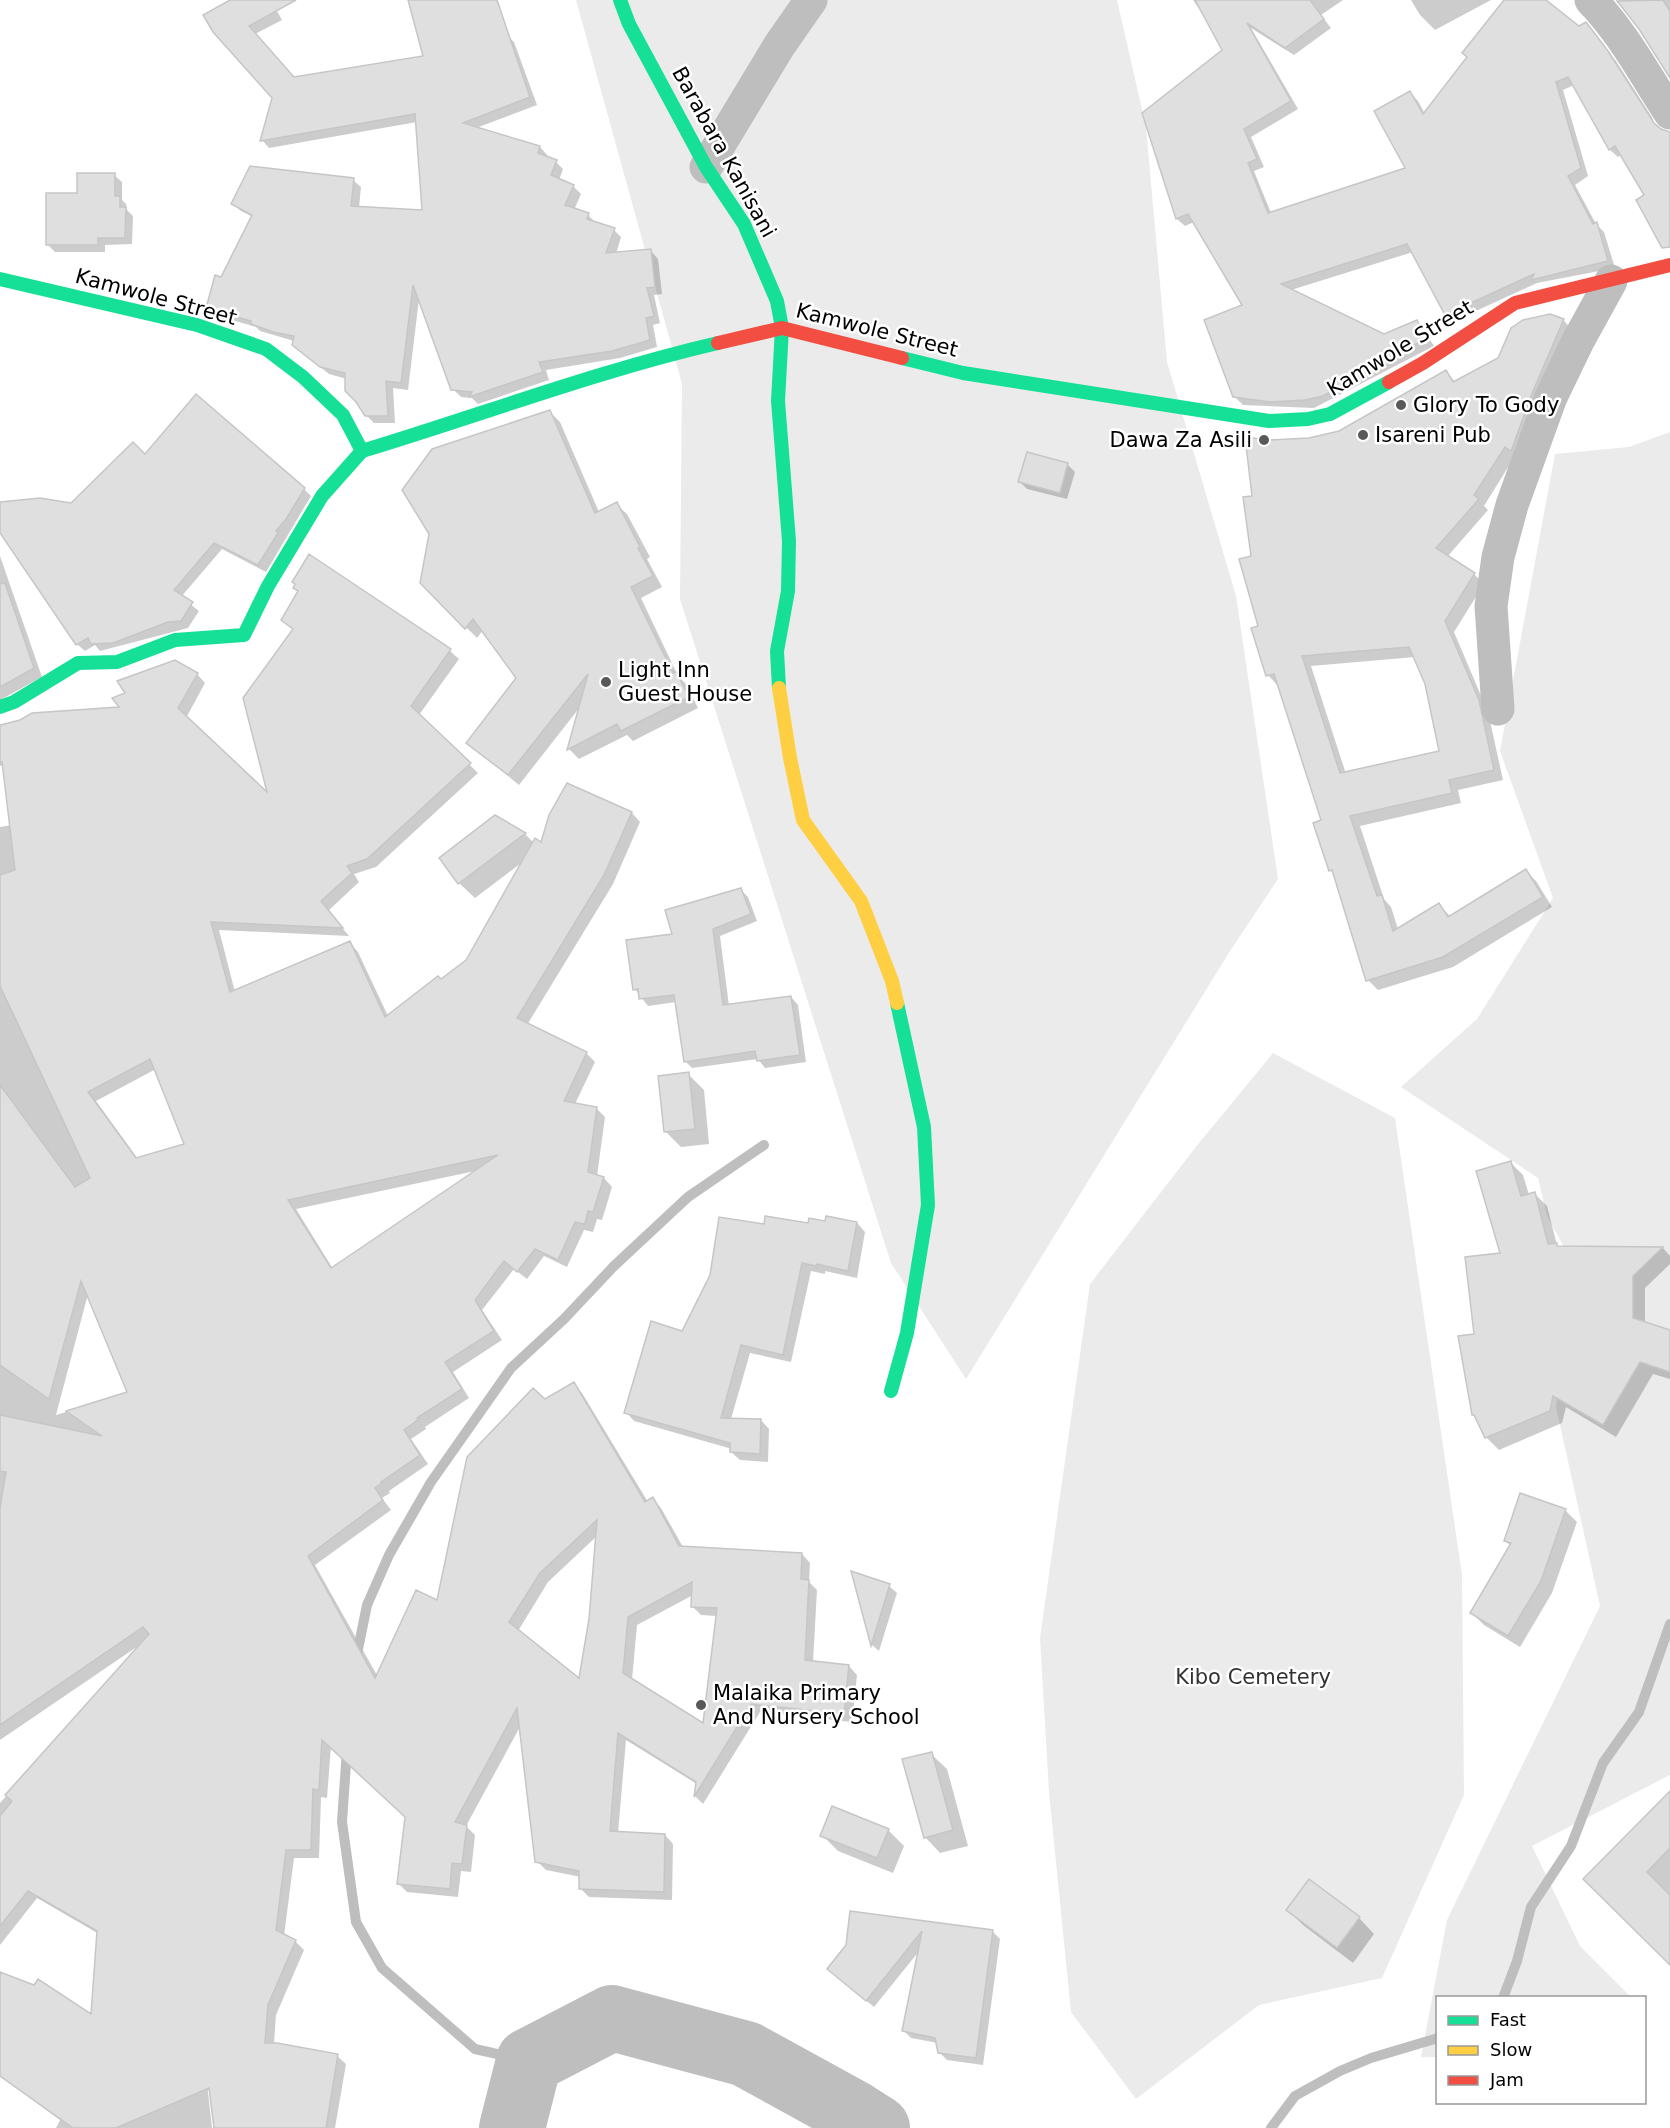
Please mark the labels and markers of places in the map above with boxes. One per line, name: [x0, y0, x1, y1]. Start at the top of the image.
place label: Glory To Gody: [1413, 393, 1559, 417]
marker: Glory To Gody: [1394, 398, 1408, 412]
place label: Isareni Pub: [1375, 423, 1491, 447]
place label: Dawa Za Asili: [1110, 428, 1252, 452]
marker: Isareni Pub: [1356, 428, 1370, 442]
marker: Dawa Za Asili: [1257, 433, 1271, 447]
place label: Light Inn Guest House: [618, 658, 752, 706]
marker: Light Inn Guest House: [599, 675, 613, 689]
place label: Malaika Primary And Nursery School: [713, 1681, 920, 1729]
marker: Malaika Primary And Nursery School: [694, 1698, 708, 1712]

